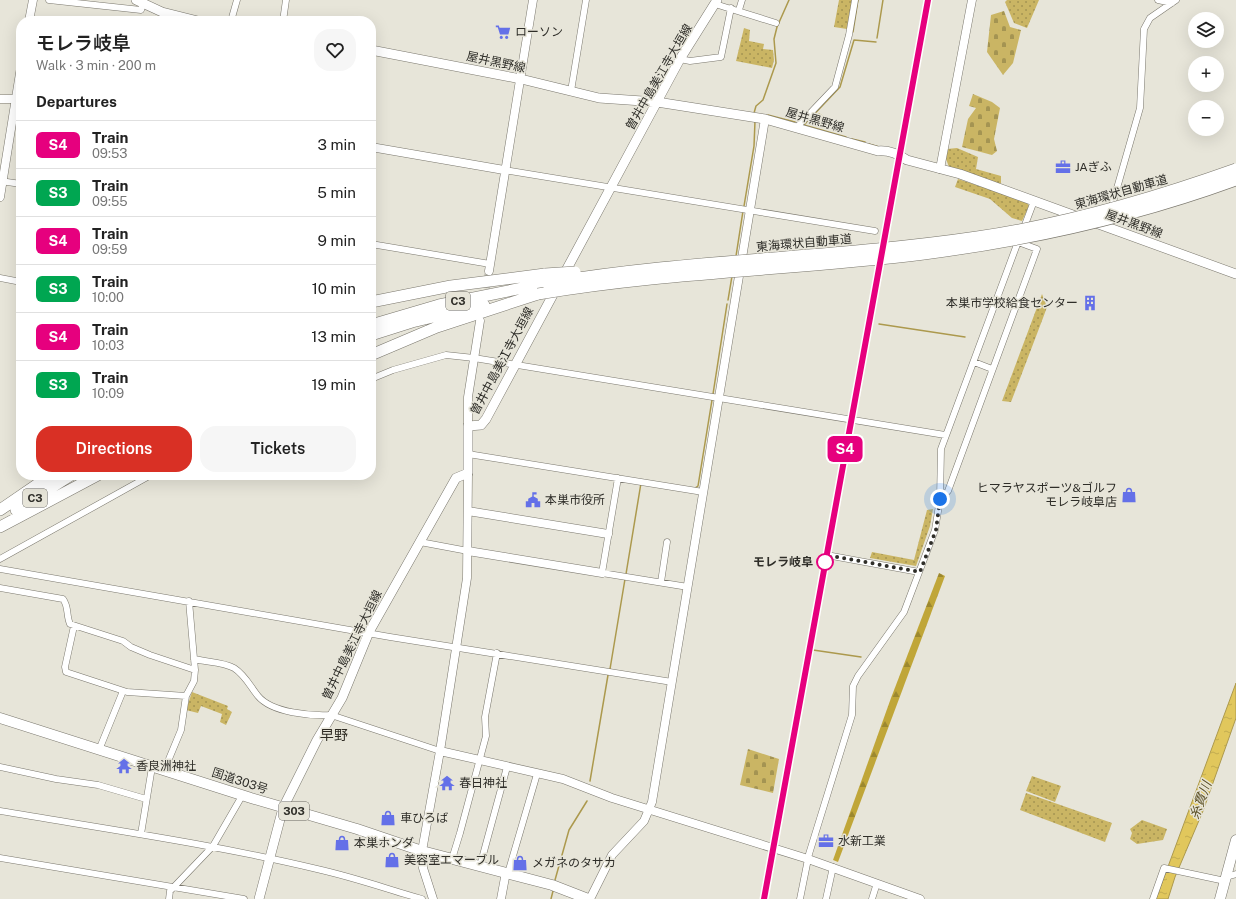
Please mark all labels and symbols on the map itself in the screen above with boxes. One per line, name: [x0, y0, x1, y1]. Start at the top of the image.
street label: 曽井中島美江寺大垣線: [623, 22, 695, 132]
supermarket icon: ローソン: [494, 23, 512, 41]
place label: ローソン: [515, 25, 563, 39]
street label: 屋井黒野線: [465, 49, 527, 75]
street label: 屋井黒野線: [784, 105, 846, 135]
office icon: JAぎふ: [1054, 158, 1072, 176]
place label: JAぎふ: [1075, 160, 1112, 174]
street label: 東海環状自動車道: [1073, 172, 1169, 212]
street label: 屋井黒野線: [1103, 207, 1165, 241]
street label: 東海環状自動車道: [756, 232, 852, 254]
road number: C3: [446, 292, 470, 310]
building icon: 本巣市学校給食センター: [1081, 294, 1099, 312]
place label: 本巣市学校給食センター: [946, 296, 1078, 310]
street label: 曽井中島美江寺大垣線: [468, 305, 536, 417]
line badge: S4: [827, 436, 863, 462]
place label: ヒマラヤスポーツ&ゴルフ モレラ岐阜店: [977, 481, 1117, 509]
shop icon: ヒマラヤスポーツ&ゴルフ モレラ岐阜店: [1120, 486, 1138, 504]
road number: C3: [23, 489, 47, 507]
your location: [930, 489, 950, 509]
public building icon: 本巣市役所: [524, 491, 542, 509]
place label: 本巣市役所: [545, 493, 605, 507]
marker: モレラ岐阜: [816, 553, 834, 571]
place label: モレラ岐阜: [753, 555, 813, 569]
street label: 曽井中島美江寺大垣線: [319, 588, 385, 702]
district label: 早野: [320, 727, 348, 743]
temple icon: 香良洲神社: [115, 757, 133, 775]
place label: 香良洲神社: [136, 759, 196, 773]
street label: 国道303号: [210, 765, 270, 797]
temple icon: 春日神社: [438, 774, 456, 792]
place label: 春日神社: [459, 776, 507, 790]
water label: 糸貫川: [1187, 777, 1215, 821]
road number: 303: [279, 802, 309, 820]
shop icon: 車ひろば: [379, 809, 397, 827]
place label: 車ひろば: [400, 811, 448, 825]
office icon: 水新工業: [817, 832, 835, 850]
shop icon: 本巣ホンダ: [333, 834, 351, 852]
place label: 水新工業: [838, 834, 886, 848]
place label: 本巣ホンダ: [354, 836, 414, 850]
shop icon: 美容室エマーブル: [383, 851, 401, 869]
place label: 美容室エマーブル: [404, 853, 499, 867]
shop icon: メガネのタサカ: [511, 854, 529, 872]
place label: メガネのタサカ: [532, 856, 616, 870]

